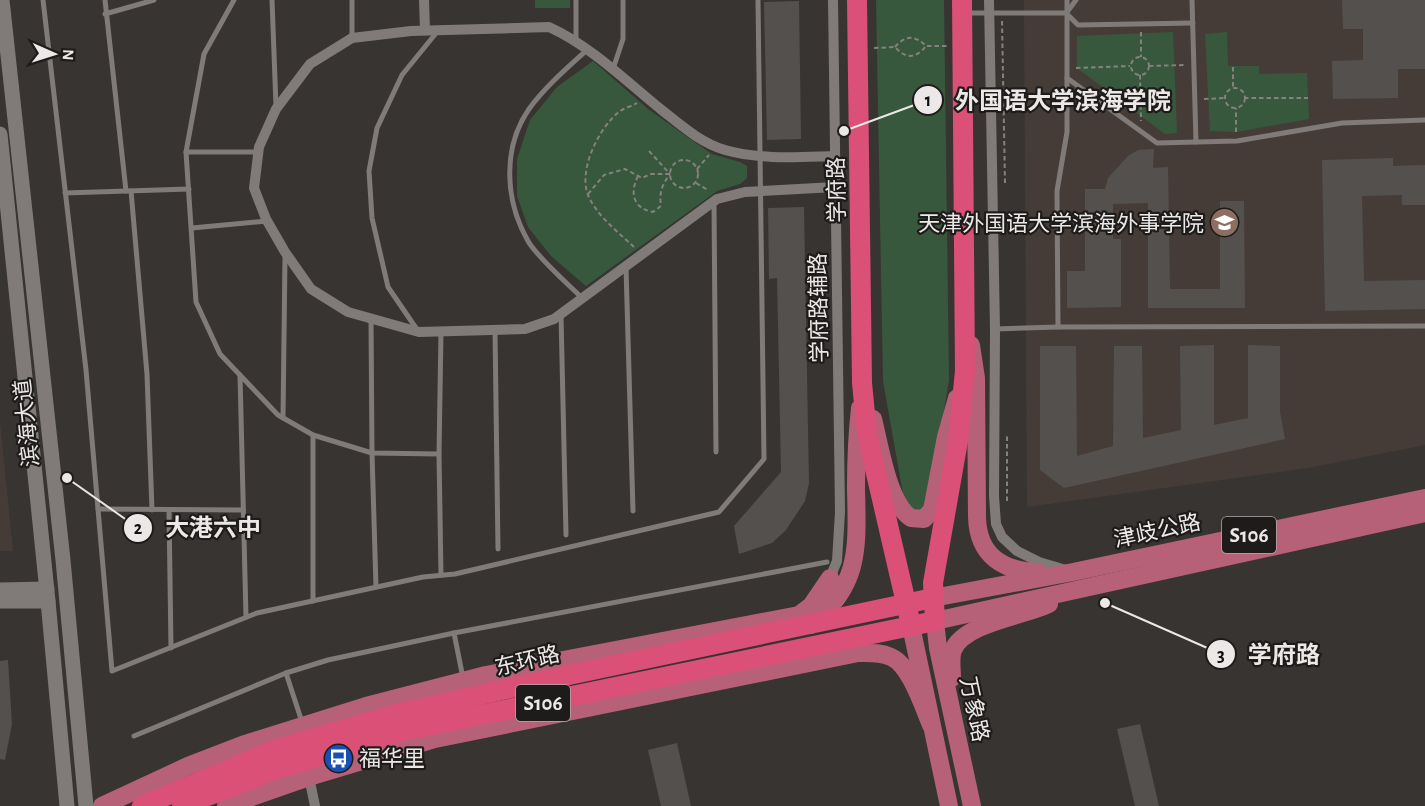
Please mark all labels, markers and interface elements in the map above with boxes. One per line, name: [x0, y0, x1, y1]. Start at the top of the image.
north arrow: [24, 24, 84, 84]
text: N: [60, 49, 76, 61]
callout: 外国语大学滨海学院: [913, 79, 1183, 121]
text: 外国语大学滨海学院: [955, 88, 1171, 114]
text: 1: [925, 92, 931, 110]
street label: 学府路: [824, 157, 849, 223]
school or university icon: 天津外国语大学滨海外事学院: [1209, 207, 1241, 239]
place label: 天津外国语大学滨海外事学院: [918, 212, 1204, 235]
street label: 学府路辅路: [806, 253, 831, 363]
street label: 滨海大道: [10, 378, 43, 468]
callout: 大港六中: [123, 507, 273, 549]
street label: 津歧公路: [1112, 510, 1203, 551]
text: 大港六中: [165, 515, 261, 541]
road number: S106: [1222, 517, 1276, 553]
text: 2: [134, 520, 143, 538]
callout: 学府路: [1206, 633, 1332, 675]
street label: 东环路: [492, 642, 562, 679]
text: 学府路: [1248, 642, 1320, 668]
text: 3: [1217, 647, 1225, 665]
street label: 万象路: [956, 674, 993, 744]
road number: S106: [516, 685, 570, 721]
bus stop icon: 福华里: [322, 742, 354, 774]
place label: 福华里: [359, 747, 425, 770]

